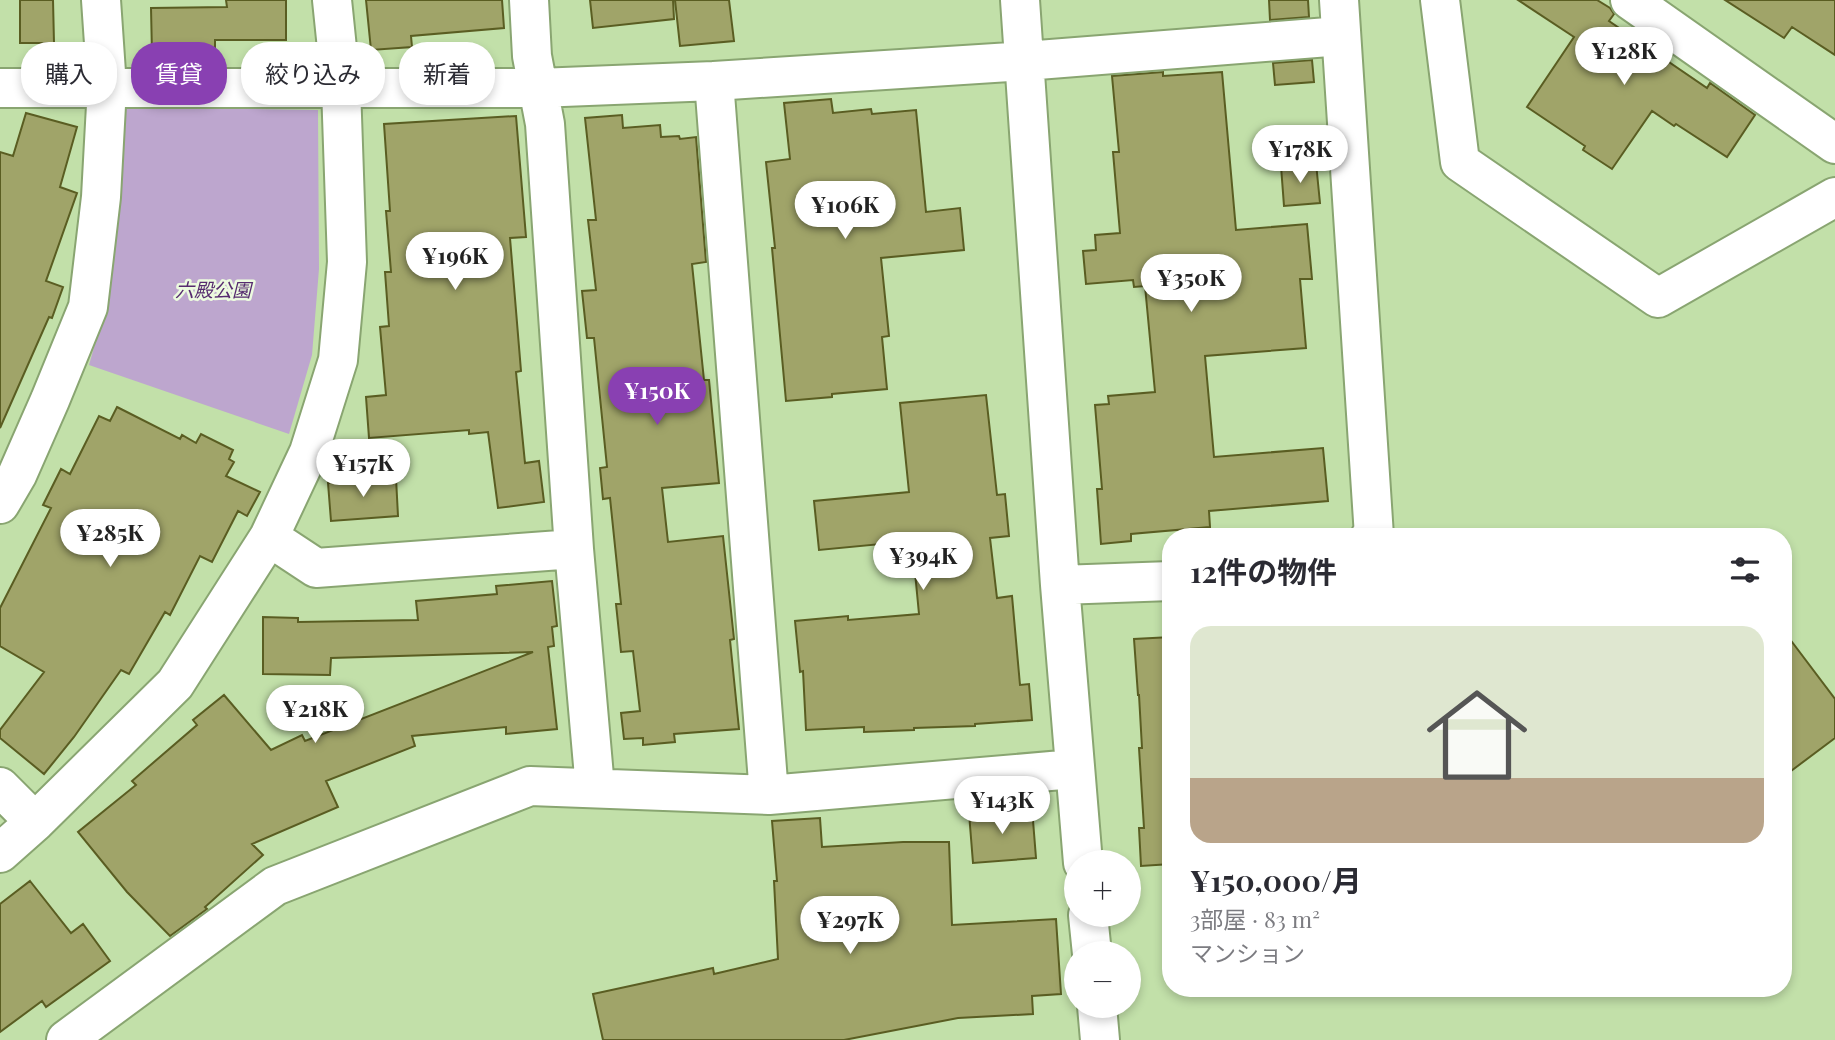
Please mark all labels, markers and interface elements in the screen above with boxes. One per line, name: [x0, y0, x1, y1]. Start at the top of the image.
pin: ¥128K: [1575, 28, 1673, 87]
text: ¥128K: [1591, 34, 1657, 65]
chip: 購入: [21, 42, 117, 105]
chip: 賃貸: [131, 42, 227, 105]
chip: 絞り込み: [241, 42, 385, 105]
chip: 新着: [399, 42, 495, 105]
pin: ¥178K: [1251, 125, 1349, 185]
text: ¥178K: [1268, 132, 1332, 163]
pin: ¥106K: [796, 182, 894, 241]
text: ¥106K: [811, 188, 879, 219]
pin: ¥196K: [406, 232, 504, 292]
text: ¥196K: [422, 239, 488, 270]
pin: ¥350K: [1142, 254, 1240, 314]
text: ¥350K: [1157, 261, 1225, 292]
park label: 六殿公園: [175, 276, 254, 302]
pin: ¥150K: [608, 368, 706, 427]
text: ¥150K: [624, 374, 690, 405]
pin: ¥157K: [314, 440, 412, 499]
text: ¥157K: [332, 446, 394, 477]
pin: ¥285K: [61, 510, 159, 569]
text: ¥285K: [76, 516, 144, 547]
pin: ¥394K: [874, 532, 972, 592]
text: ¥394K: [889, 539, 957, 570]
text: 12件の物件: [1190, 551, 1337, 591]
icon: filters: [1726, 551, 1764, 589]
icon: home: [1414, 672, 1540, 798]
pin: ¥218K: [266, 686, 364, 745]
text: ¥218K: [282, 692, 348, 723]
pin: ¥143K: [953, 776, 1051, 836]
text: ¥143K: [970, 783, 1034, 814]
map controls: [1064, 850, 1141, 1018]
button: +: [1064, 850, 1141, 927]
text: ¥150,000/月: [1190, 860, 1362, 900]
pin: ¥297K: [801, 897, 899, 956]
text: ¥297K: [816, 903, 884, 934]
text: 3部屋 · 83 m²: [1190, 903, 1320, 934]
text: マンション: [1190, 937, 1305, 968]
button: −: [1064, 941, 1141, 1018]

